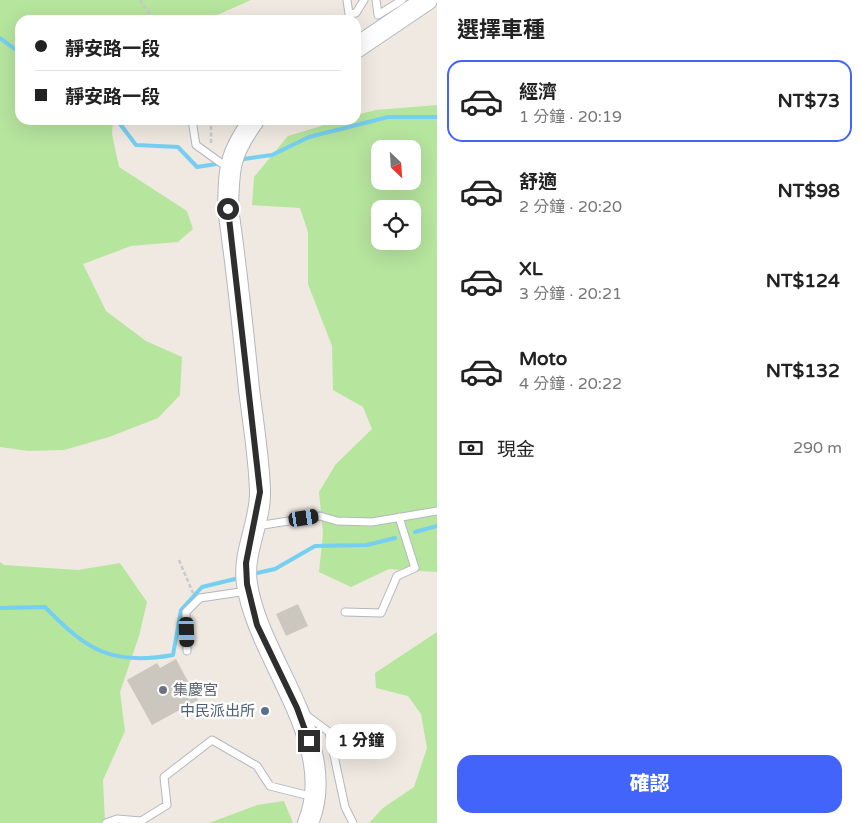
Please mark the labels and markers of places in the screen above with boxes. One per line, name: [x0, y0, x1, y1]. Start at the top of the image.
place label: 集慶宮: [173, 681, 218, 699]
marker: 集慶宮: [157, 684, 169, 696]
place label: 中民派出所: [180, 702, 255, 720]
marker: 中民派出所: [259, 705, 271, 717]

